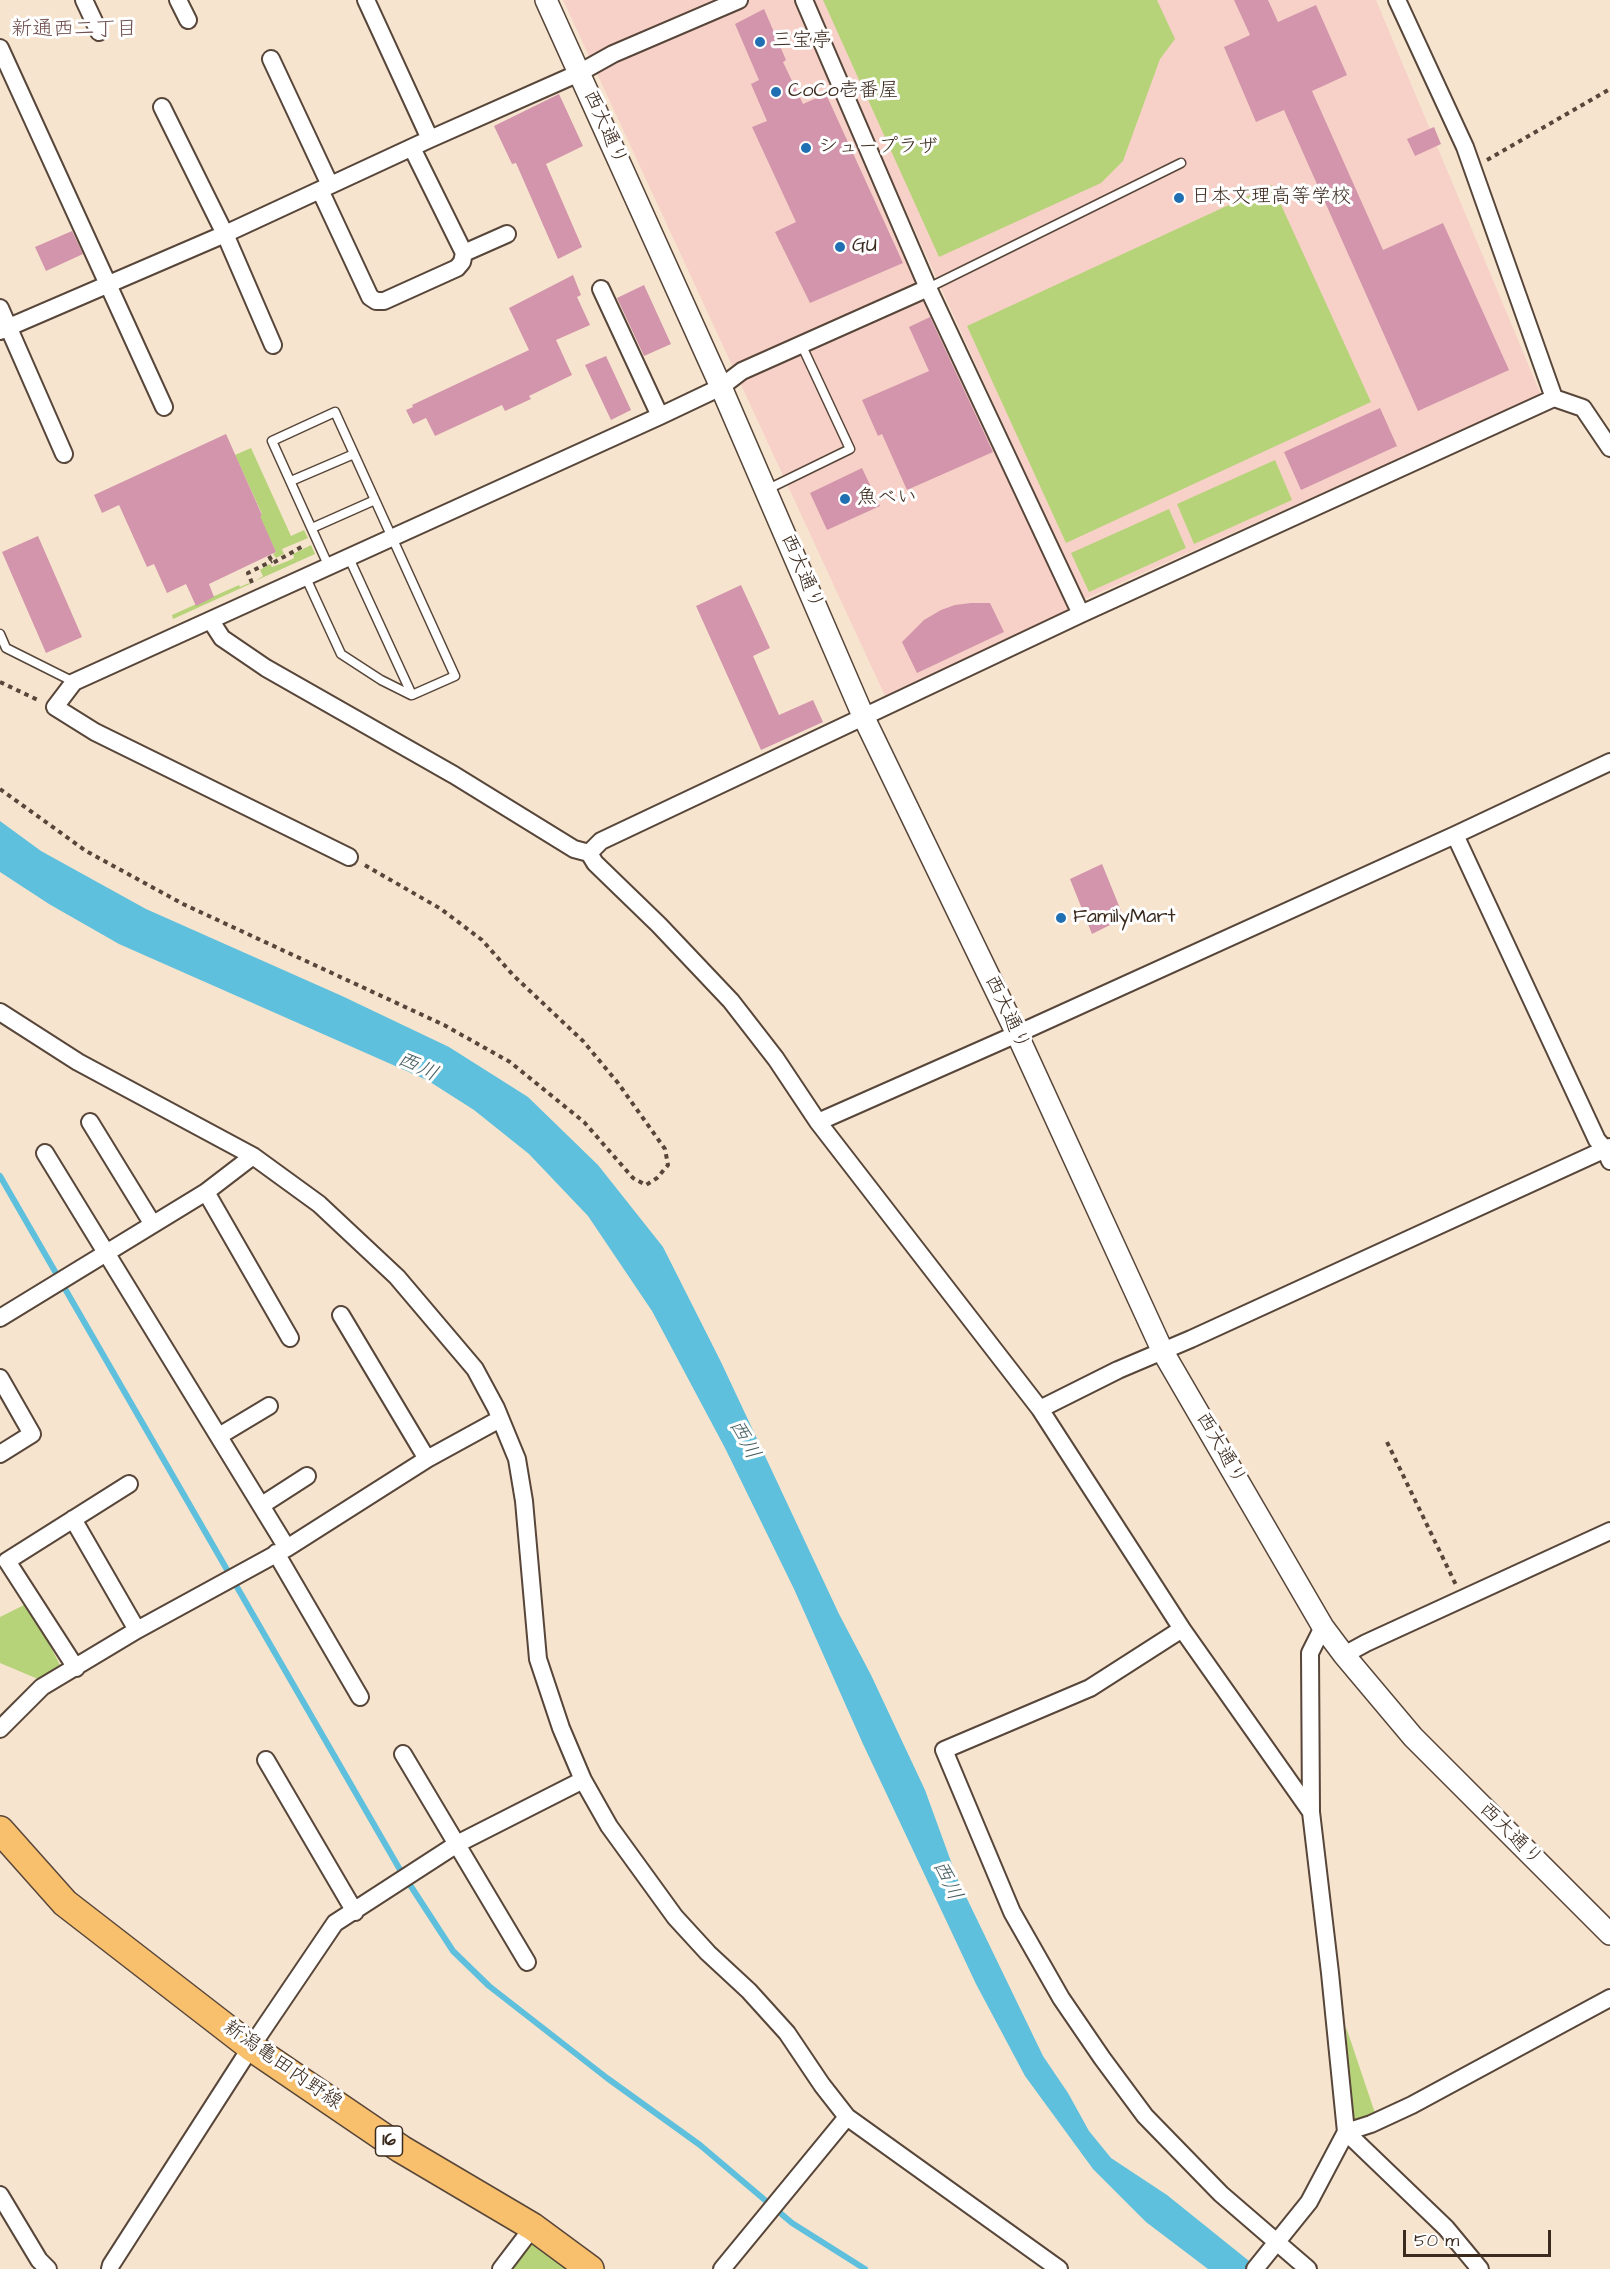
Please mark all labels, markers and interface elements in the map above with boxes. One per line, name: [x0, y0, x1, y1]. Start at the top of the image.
district label: 新通西二丁目: [11, 18, 137, 44]
place label: 三宝亭: [772, 30, 832, 54]
marker: 三宝亭: [753, 35, 767, 49]
place label: CoCo壱番屋: [788, 80, 899, 104]
marker: CoCo壱番屋: [769, 85, 783, 99]
street label: 西大通り: [577, 87, 631, 169]
place label: シュープラザ: [818, 136, 938, 160]
marker: シュープラザ: [799, 141, 813, 155]
place label: 日本文理高等学校: [1191, 186, 1351, 210]
marker: 日本文理高等学校: [1172, 191, 1186, 205]
place label: GU: [852, 235, 877, 259]
marker: GU: [833, 240, 847, 254]
place label: 魚べい: [857, 487, 917, 511]
marker: 魚べい: [838, 492, 852, 506]
street label: 西大通り: [774, 530, 828, 614]
place label: FamilyMart: [1073, 906, 1176, 930]
marker: FamilyMart: [1054, 911, 1068, 925]
street label: 西大通り: [978, 972, 1034, 1054]
water label: 西川: [393, 1048, 441, 1088]
street label: 西大通り: [1190, 1408, 1250, 1490]
water label: 西川: [722, 1416, 764, 1464]
street label: 西大通り: [1473, 1798, 1547, 1872]
water label: 西川: [925, 1857, 967, 1905]
street label: 新潟亀田内野線: [218, 2016, 346, 2116]
road number: 16: [376, 2126, 402, 2156]
scale bar: [1406, 2218, 1554, 2256]
text: 50 m: [1414, 2228, 1459, 2253]

